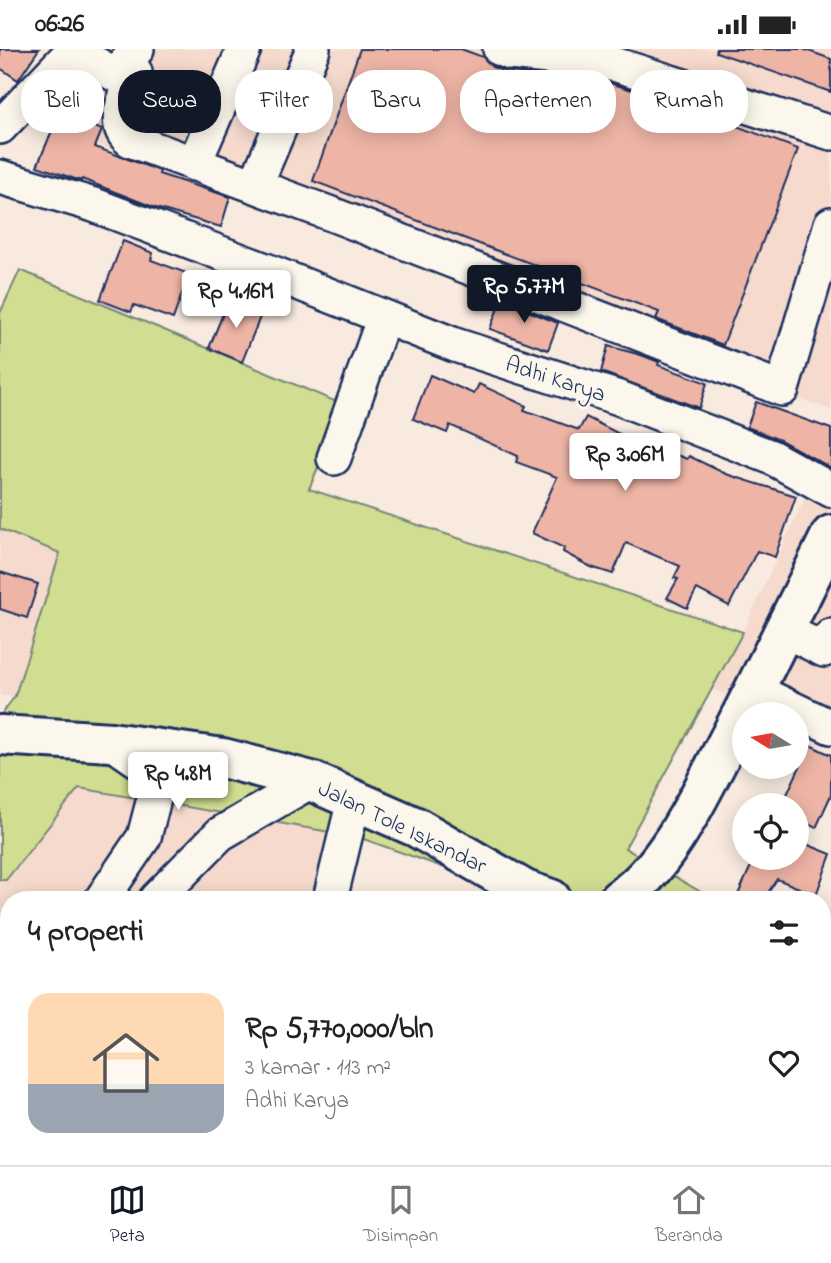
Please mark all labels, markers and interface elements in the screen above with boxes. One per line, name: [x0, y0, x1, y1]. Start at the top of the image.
text: 06:26: [35, 6, 84, 44]
chip: Beli: [21, 70, 104, 133]
chip: Sewa: [118, 70, 221, 133]
chip: Filter: [235, 70, 333, 133]
chip: Baru: [347, 70, 446, 133]
chip: Apartemen: [460, 70, 616, 133]
chip: Rumah: [630, 70, 748, 133]
pin: Rp 5.77M: [452, 265, 596, 325]
pin: Rp 4.16M: [164, 271, 308, 330]
text: Rp 5.77M: [483, 271, 565, 304]
text: Rp 4.16M: [198, 276, 274, 309]
street label: Adhi Karya: [500, 349, 610, 414]
pin: Rp 3.06M: [553, 433, 697, 493]
text: Rp 3.06M: [585, 439, 665, 472]
north arrow: [732, 702, 808, 779]
map controls: [732, 702, 809, 870]
pin: Rp 4.8M: [113, 753, 243, 812]
text: Rp 4.8M: [144, 758, 212, 791]
street label: Jalan Tole Iskandar: [312, 773, 493, 884]
button: locate: [732, 793, 809, 870]
text: 4 properti: [28, 911, 144, 955]
icon: filters: [765, 914, 803, 952]
text: Rp 5,770,000/bln: [245, 1008, 434, 1052]
icon: home: [84, 1021, 168, 1105]
icon: heart: [765, 1044, 803, 1082]
text: 3 kamar · 113 m²: [245, 1052, 391, 1085]
text: Adhi Karya: [245, 1085, 349, 1118]
tab: Peta: [108, 1181, 146, 1250]
tab: Disimpan: [363, 1181, 438, 1250]
tab: Beranda: [655, 1181, 723, 1250]

